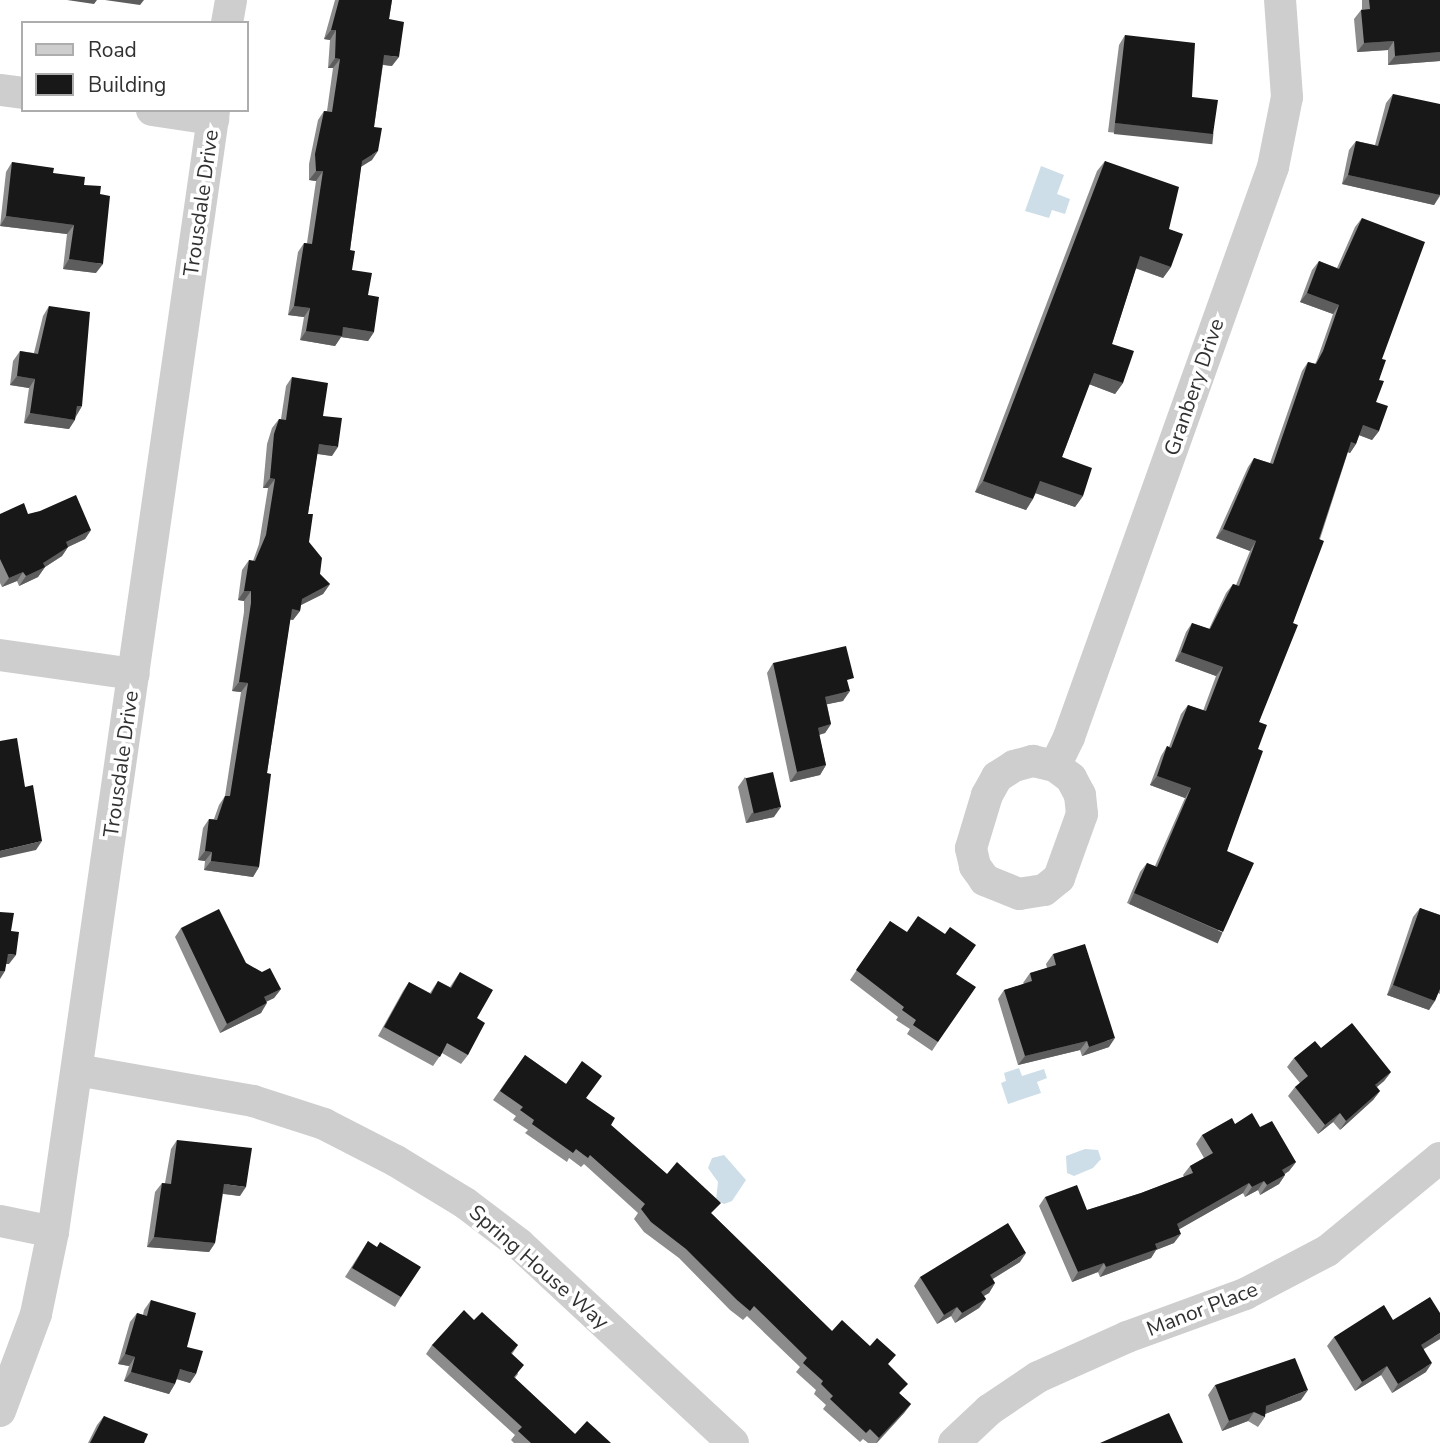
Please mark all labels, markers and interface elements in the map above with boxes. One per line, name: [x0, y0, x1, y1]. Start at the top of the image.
legend: [21, 21, 248, 112]
text: Road: [88, 36, 137, 64]
text: Building: [88, 71, 166, 99]
street label: Trousdale Drive: [178, 128, 224, 278]
street label: Granbery Drive: [1159, 315, 1229, 459]
street label: Trousdale Drive: [98, 689, 144, 839]
street label: Spring House Way: [464, 1199, 614, 1335]
street label: Manor Place: [1143, 1276, 1261, 1342]

